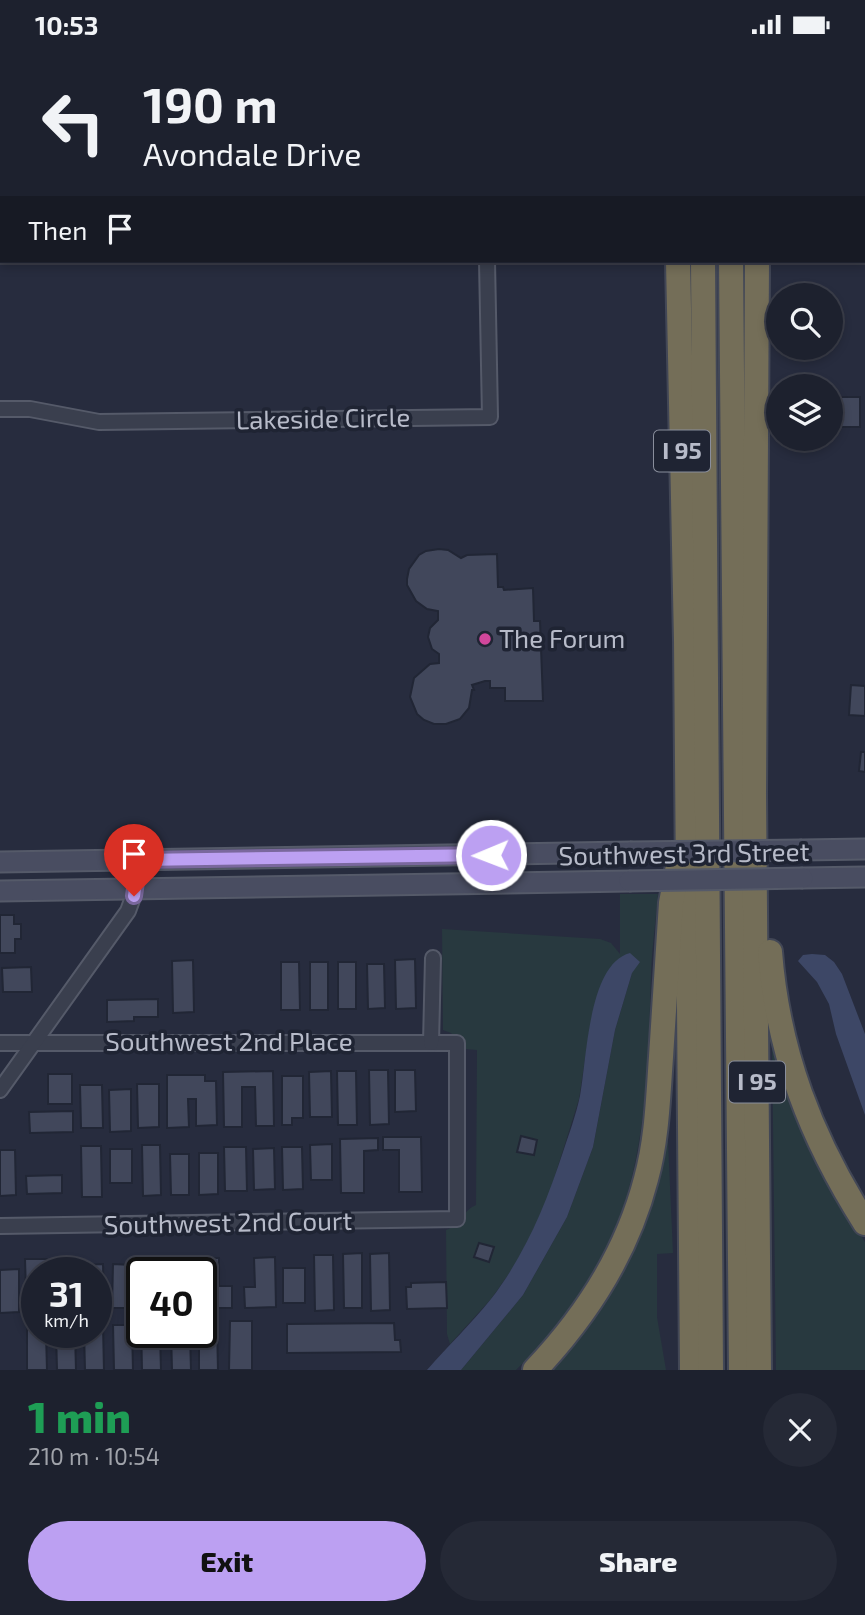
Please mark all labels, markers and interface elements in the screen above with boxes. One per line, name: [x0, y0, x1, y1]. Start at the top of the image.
text: 10:53: [35, 9, 98, 40]
text: 190 m: [143, 74, 278, 133]
icon: left: [28, 77, 119, 168]
text: Avondale Drive: [143, 134, 362, 172]
icon: arrive: [101, 210, 139, 248]
text: Then: [28, 214, 87, 245]
map controls: [766, 283, 843, 451]
button: search: [766, 283, 843, 360]
button: layers: [766, 374, 843, 451]
street label: Lakeside Circle: [235, 400, 410, 435]
road number: I 95: [654, 431, 710, 471]
place label: The Forum: [499, 622, 625, 653]
marker: The Forum: [477, 631, 493, 647]
position arrow: [454, 818, 528, 892]
pin: [104, 824, 164, 896]
icon: arrive: [115, 835, 153, 873]
street label: Southwest 3rd Street: [558, 835, 810, 870]
street label: Southwest 2nd Place: [105, 1025, 353, 1056]
road number: I 95: [729, 1062, 785, 1103]
street label: Southwest 2nd Court: [103, 1204, 353, 1239]
speed limit sign: 40: [126, 1257, 217, 1348]
text: 31: [49, 1272, 84, 1314]
text: km/h: [44, 1309, 89, 1331]
text: 1 min: [28, 1391, 131, 1441]
button: close: [763, 1393, 837, 1467]
text: 210 m · 10:54: [28, 1442, 160, 1470]
button: Exit: [28, 1521, 426, 1601]
button: Share: [440, 1521, 837, 1601]

